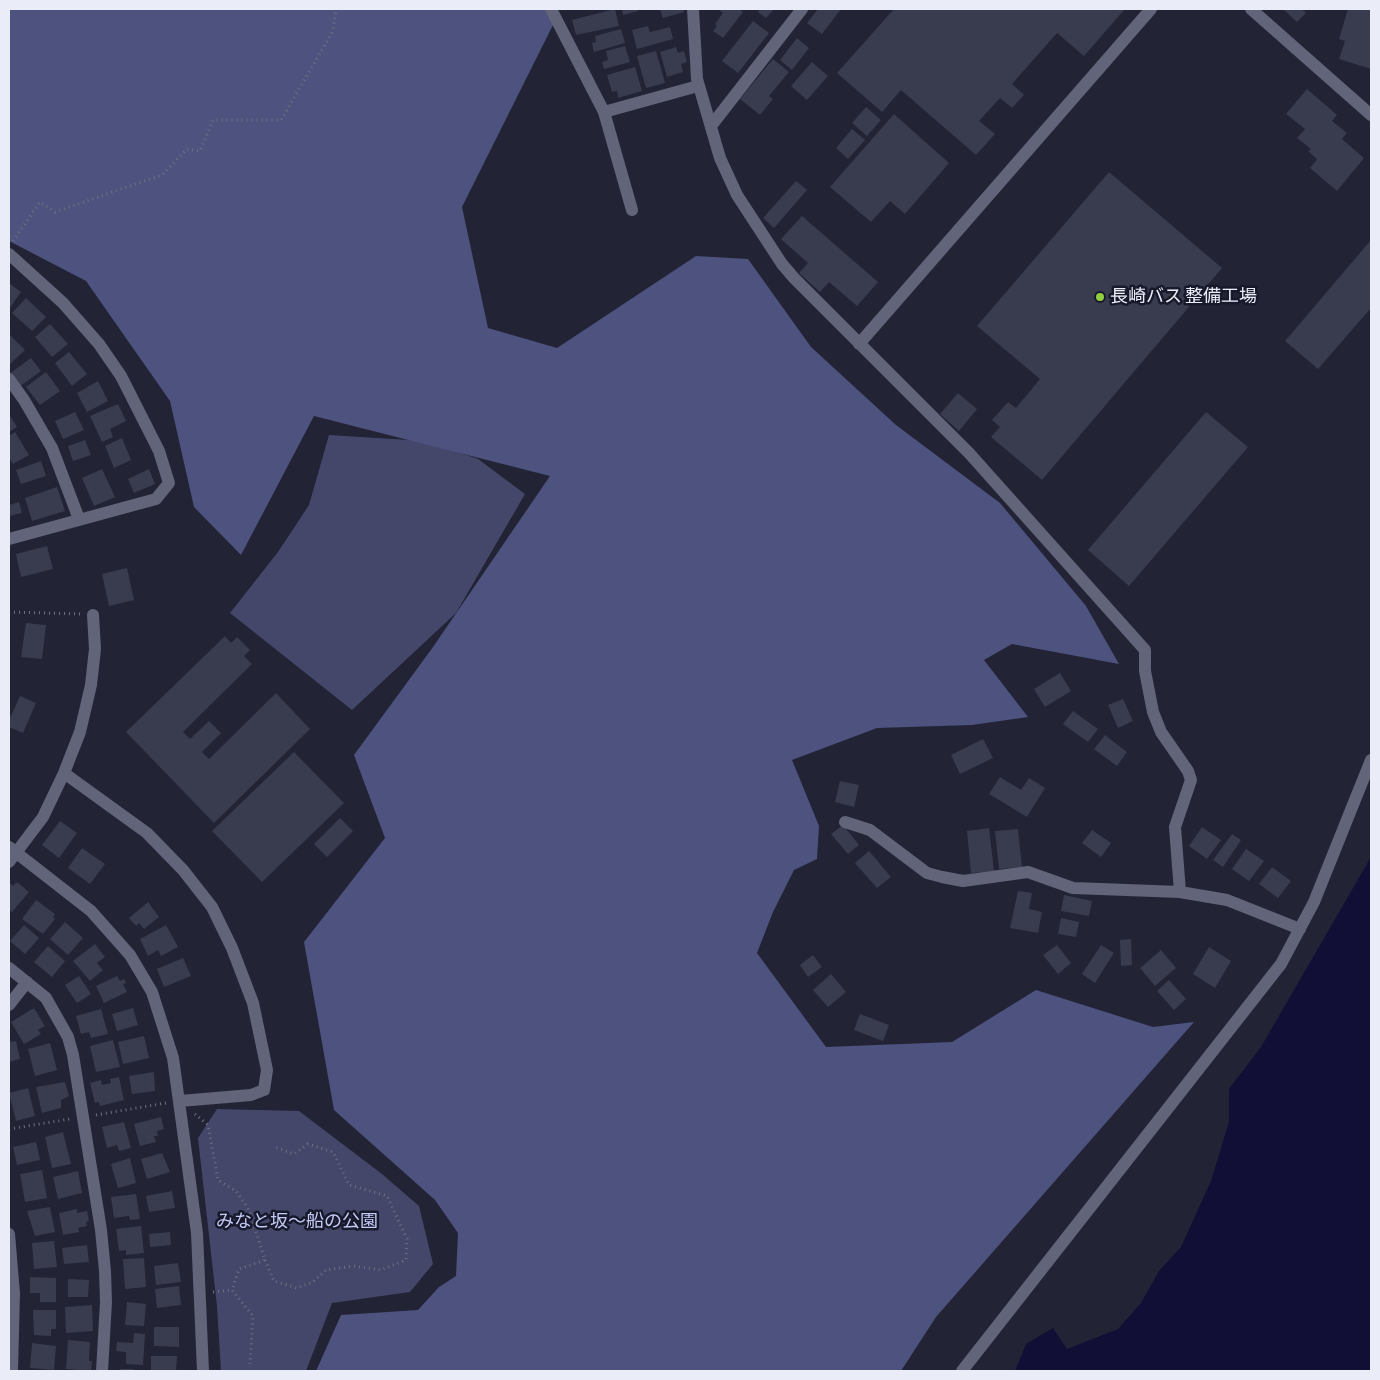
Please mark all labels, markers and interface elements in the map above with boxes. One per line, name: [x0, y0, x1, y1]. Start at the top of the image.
place label: 長崎バス 整備工場: [1110, 286, 1257, 308]
marker: 長崎バス 整備工場: [1094, 291, 1106, 303]
park label: みなと坂〜船の公園: [216, 1211, 378, 1233]

